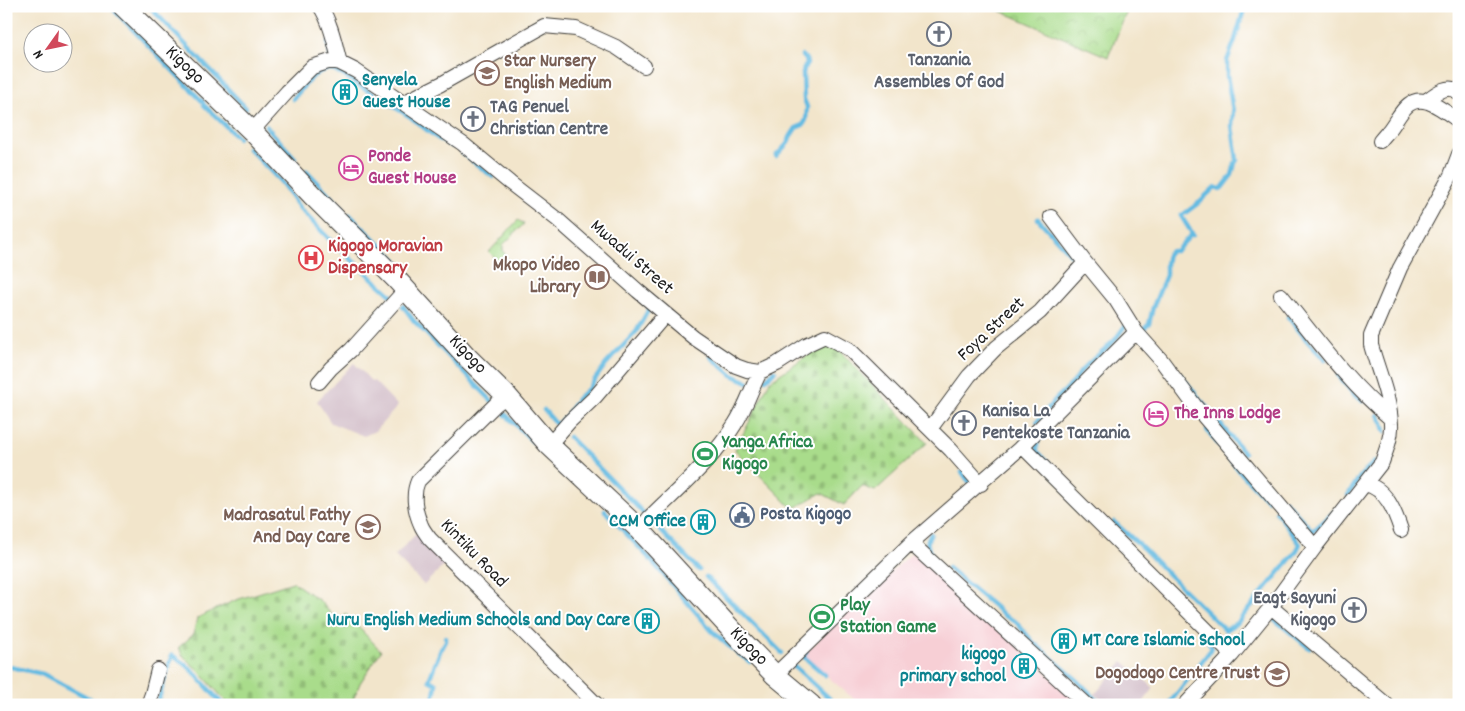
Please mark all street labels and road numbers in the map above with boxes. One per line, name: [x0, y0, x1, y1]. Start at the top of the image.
street label: Kigogo: [158, 40, 210, 92]
street label: Mwadui Street: [583, 214, 679, 302]
street label: Foya Street: [952, 291, 1032, 369]
street label: Kigogo: [442, 329, 492, 381]
street label: Kintiku Road: [433, 513, 513, 595]
street label: Kigogo: [722, 621, 774, 673]

